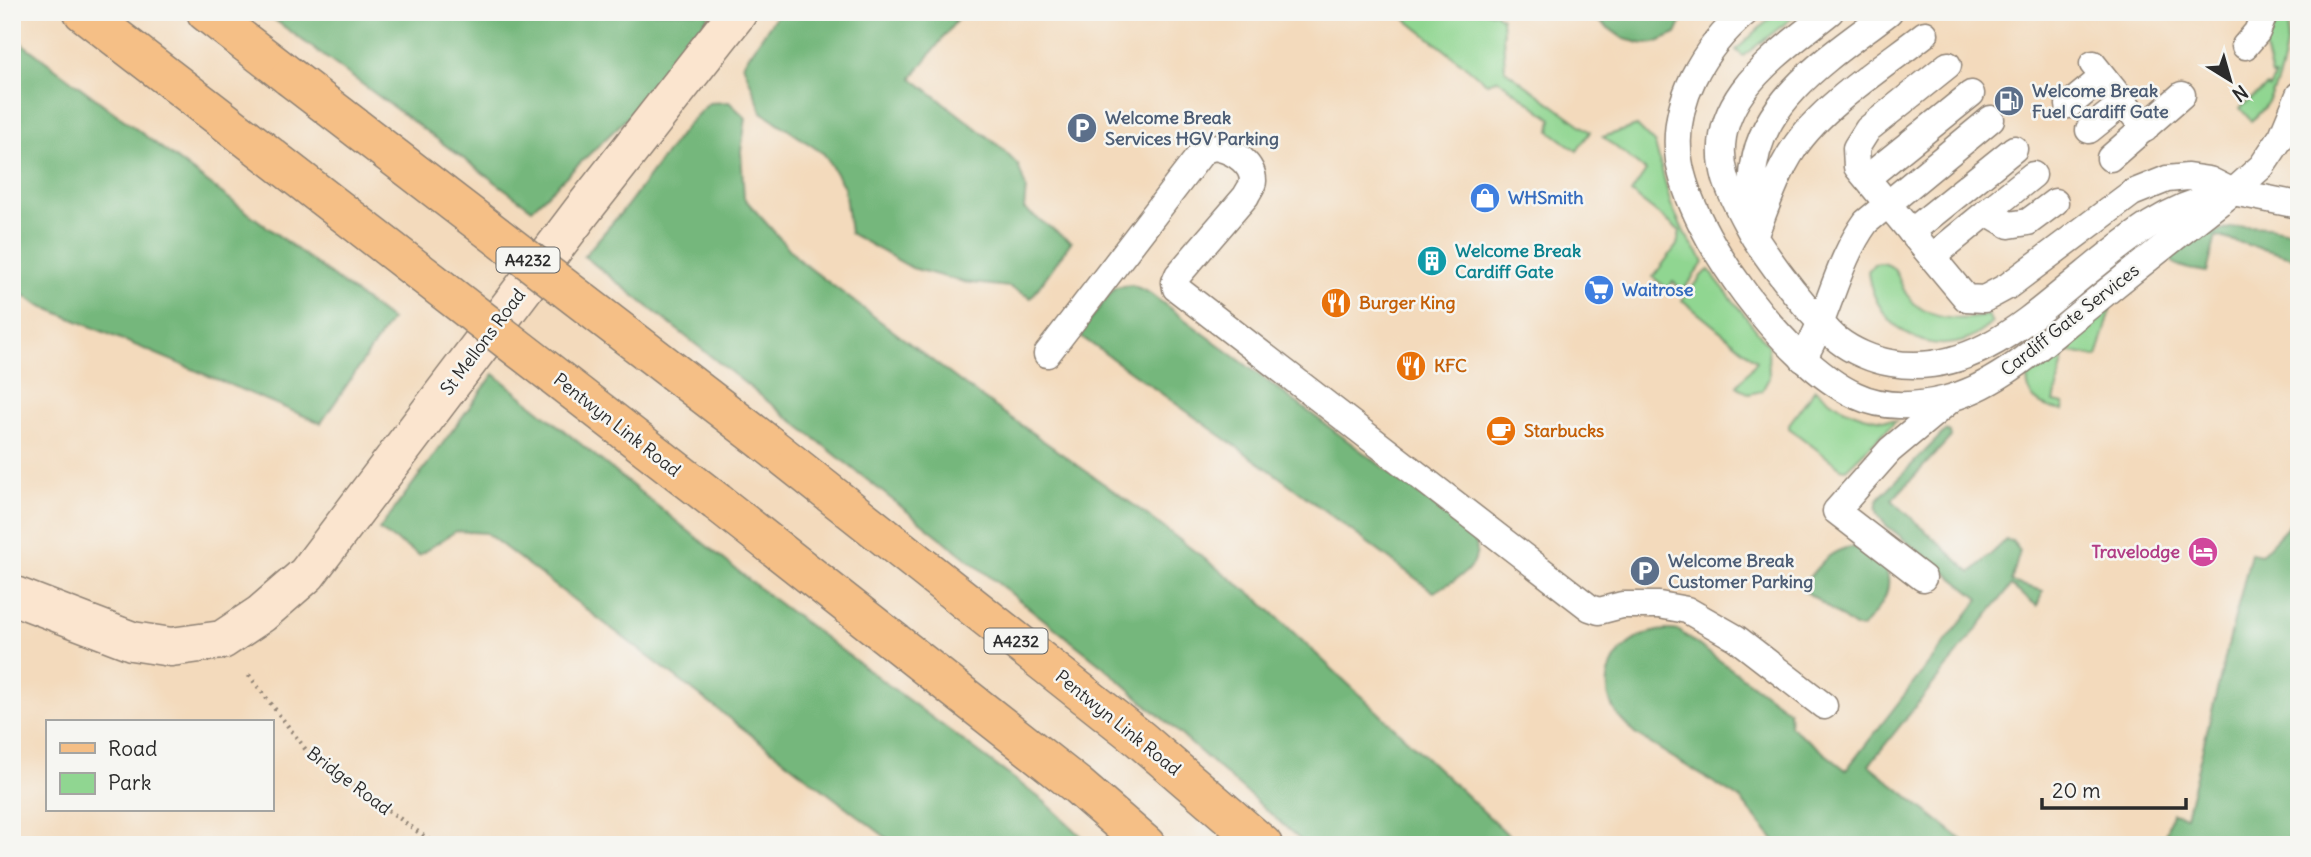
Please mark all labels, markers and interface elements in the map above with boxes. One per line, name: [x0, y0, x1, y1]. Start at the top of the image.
north arrow: [2196, 46, 2266, 116]
place label: Welcome Break Fuel Cardiff Gate: [2032, 79, 2169, 123]
text: N: [2228, 80, 2253, 107]
fuel station icon: Welcome Break Fuel Cardiff Gate: [1992, 84, 2026, 118]
place label: Welcome Break Services HGV Parking: [1105, 106, 1279, 150]
parking icon: Welcome Break Services HGV Parking: [1065, 111, 1099, 145]
shop icon: WHSmith: [1468, 181, 1502, 215]
place label: WHSmith: [1508, 186, 1584, 209]
place label: Welcome Break Cardiff Gate: [1455, 239, 1581, 283]
building icon: Welcome Break Cardiff Gate: [1415, 244, 1449, 278]
road number: A4232: [496, 248, 560, 272]
street label: Cardiff Gate Services: [1996, 258, 2144, 381]
supermarket icon: Waitrose: [1582, 273, 1616, 307]
place label: Waitrose: [1622, 278, 1694, 301]
street label: St Mellons Road: [435, 284, 530, 400]
restaurant icon: Burger King: [1319, 286, 1353, 320]
place label: Burger King: [1359, 291, 1455, 314]
restaurant icon: KFC: [1394, 349, 1428, 383]
place label: KFC: [1434, 354, 1467, 377]
street label: Pentwyn Link Road: [549, 368, 686, 482]
cafe icon: Starbucks: [1484, 414, 1518, 448]
place label: Starbucks: [1524, 419, 1604, 442]
hotel icon: Travelodge: [2186, 535, 2220, 569]
place label: Travelodge: [2091, 540, 2180, 563]
place label: Welcome Break Customer Parking: [1668, 549, 1813, 593]
parking icon: Welcome Break Customer Parking: [1628, 554, 1662, 588]
road number: A4232: [984, 628, 1048, 654]
street label: Pentwyn Link Road: [1051, 665, 1186, 781]
legend: [46, 720, 273, 812]
text: Road: [108, 735, 157, 762]
street label: Bridge Road: [302, 741, 396, 820]
scale bar: [2042, 766, 2185, 810]
text: Park: [108, 769, 151, 796]
text: 20 m: [2052, 777, 2101, 804]

